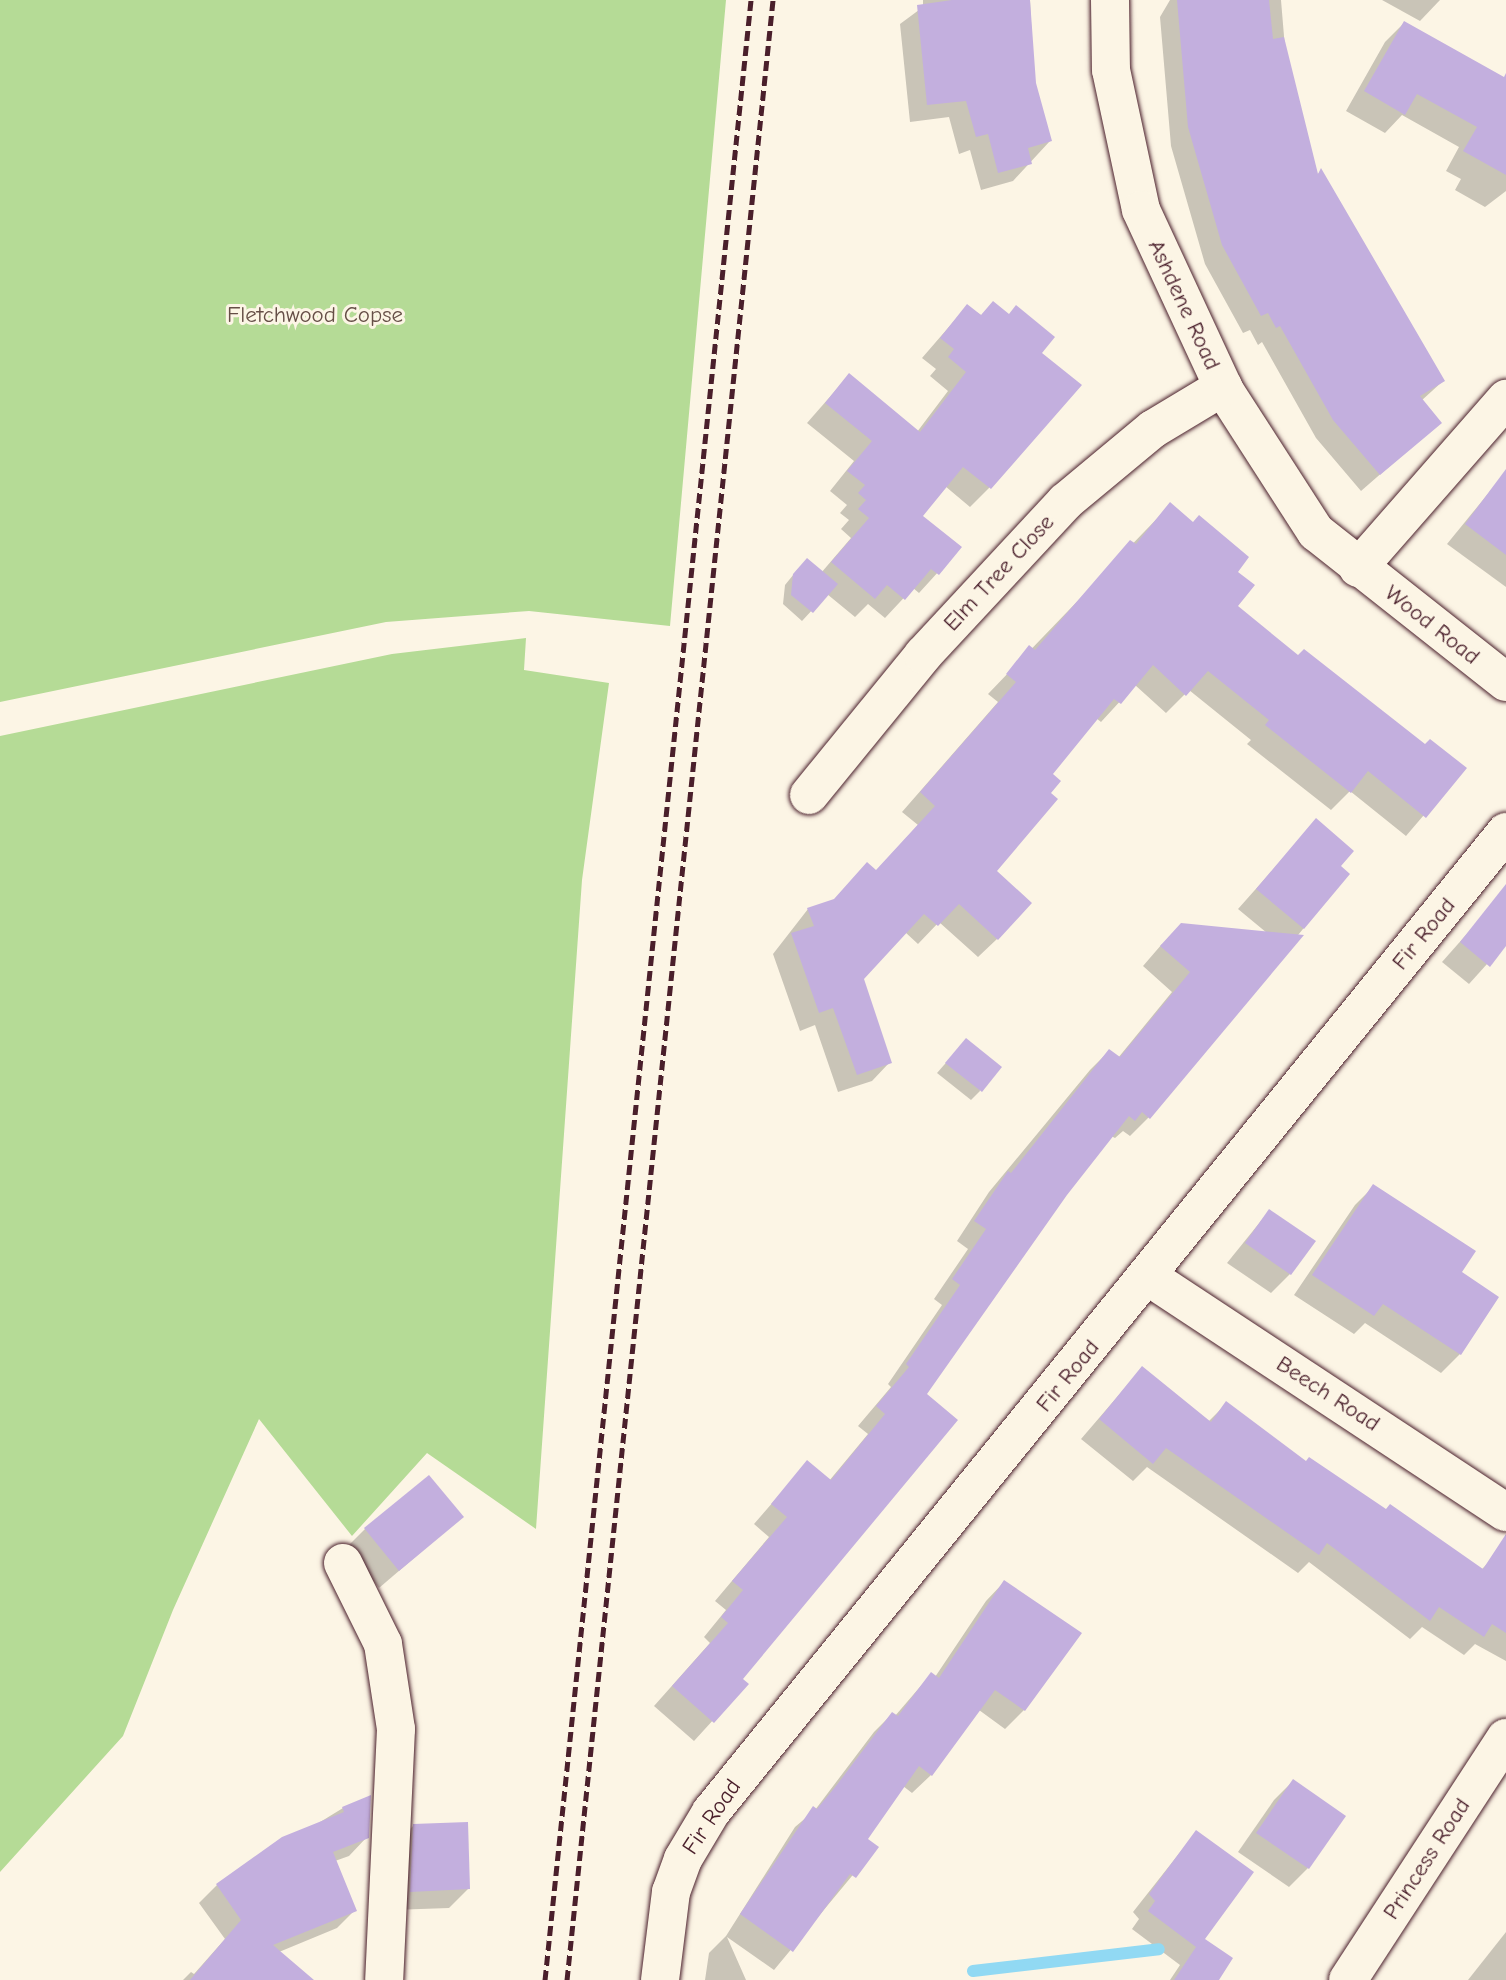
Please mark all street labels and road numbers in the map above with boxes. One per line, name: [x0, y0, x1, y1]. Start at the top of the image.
street label: Ashdene Road: [1142, 235, 1226, 375]
street label: Elm Tree Close: [938, 509, 1060, 637]
street label: Wood Road: [1379, 579, 1485, 671]
street label: Fir Road: [1387, 892, 1461, 976]
street label: Fir Road: [1031, 1334, 1105, 1418]
street label: Beech Road: [1271, 1350, 1385, 1438]
street label: Fir Road: [677, 1774, 747, 1860]
street label: Princess Road: [1378, 1793, 1476, 1925]

